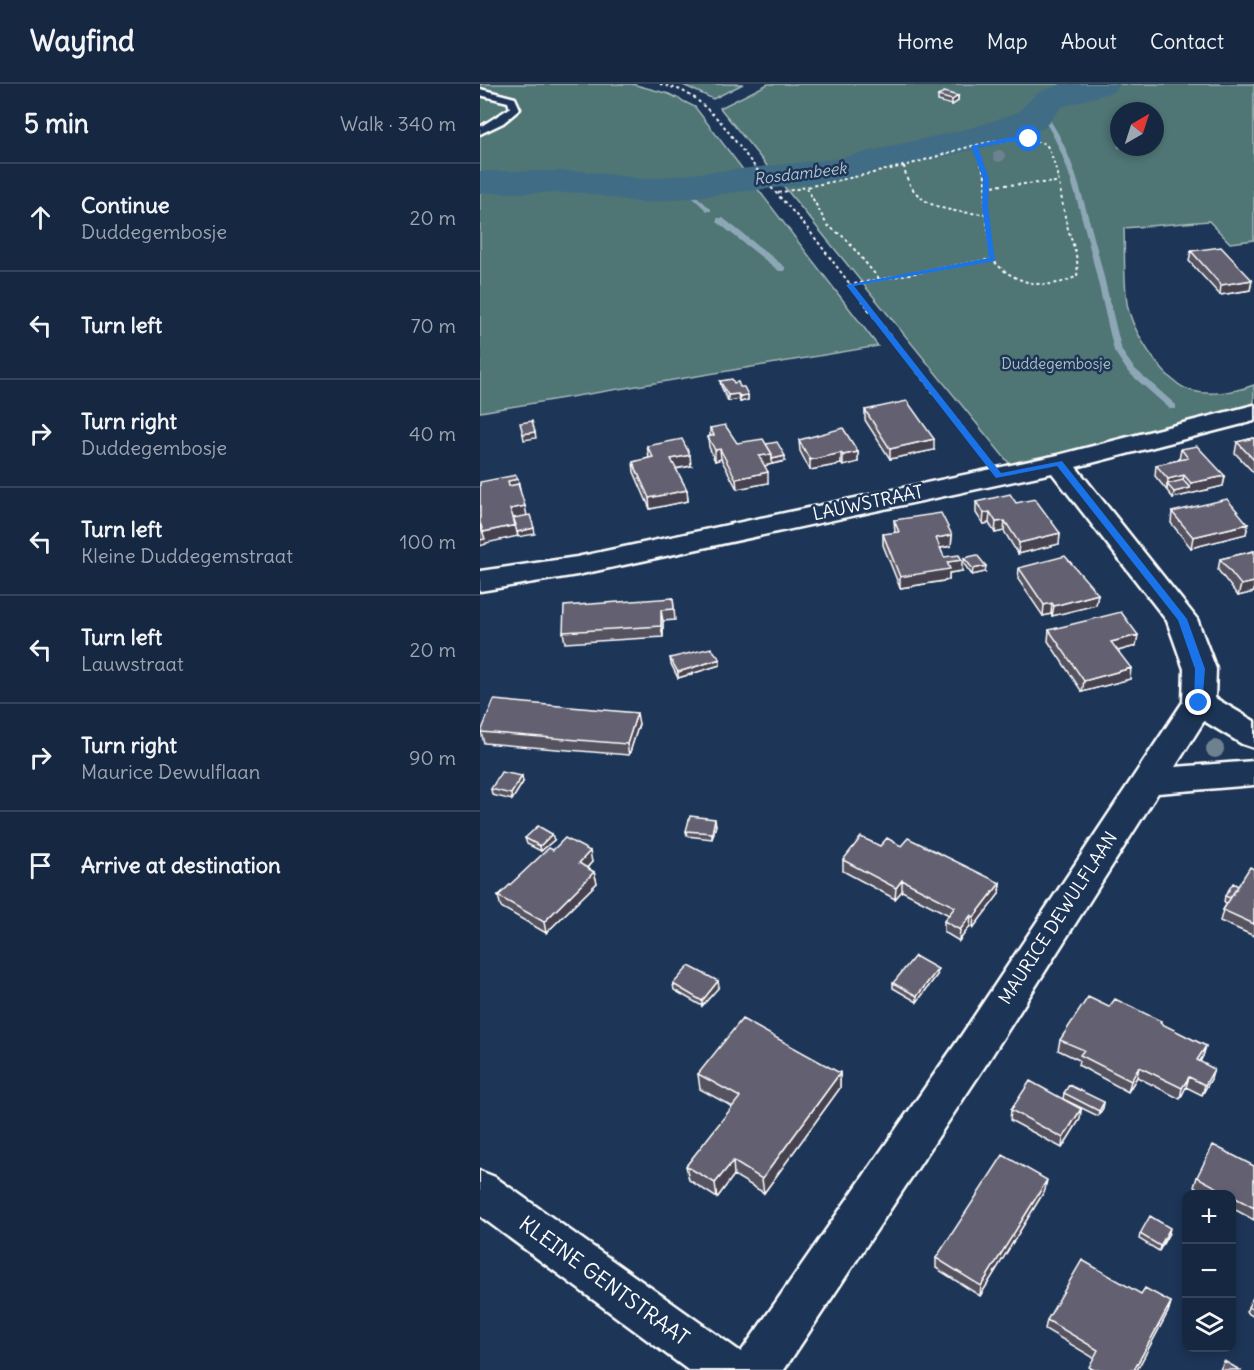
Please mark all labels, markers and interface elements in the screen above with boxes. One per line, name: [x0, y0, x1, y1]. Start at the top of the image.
text: Wayfind: [30, 23, 134, 59]
text: Home: [897, 28, 954, 55]
text: Map: [987, 28, 1028, 55]
text: About: [1061, 28, 1117, 55]
text: Contact: [1150, 28, 1224, 55]
north arrow: [1110, 102, 1164, 156]
text: 5 min: [24, 107, 89, 140]
text: Walk · 340 m: [340, 111, 456, 136]
route start: [1015, 125, 1041, 151]
water label: Rosdambeek: [753, 157, 849, 189]
text: Continue: [81, 191, 170, 219]
icon: ahead: [24, 201, 57, 234]
text: 20 m: [410, 205, 456, 230]
text: Duddegembosje: [81, 219, 227, 244]
icon: left: [24, 309, 57, 342]
text: Turn left: [81, 311, 162, 339]
text: 70 m: [411, 313, 456, 338]
park label: Duddegembosje: [1001, 354, 1111, 373]
text: Turn right: [81, 407, 177, 435]
icon: right: [24, 417, 57, 450]
text: 40 m: [409, 421, 456, 446]
text: Duddegembosje: [81, 435, 227, 460]
street label: LAUWSTRAAT: [810, 480, 925, 525]
text: Turn left: [81, 515, 162, 543]
icon: left: [24, 525, 57, 558]
text: 100 m: [399, 529, 456, 554]
text: Kleine Duddegemstraat: [81, 543, 293, 568]
text: Turn left: [81, 623, 162, 651]
icon: left: [24, 633, 57, 666]
text: 20 m: [410, 637, 456, 662]
text: Lauwstraat: [81, 651, 184, 676]
route end: [1185, 689, 1211, 715]
text: Turn right: [81, 731, 177, 759]
icon: right: [24, 741, 57, 774]
text: 90 m: [409, 745, 456, 770]
text: Maurice Dewulflaan: [81, 759, 260, 784]
street label: MAURICE DEWULFLAAN: [993, 827, 1122, 1008]
icon: arrive: [24, 849, 57, 882]
text: Arrive at destination: [81, 851, 281, 879]
map controls: [1182, 1190, 1236, 1352]
button: +: [1182, 1190, 1236, 1244]
street label: KLEINE GENTSTRAAT: [514, 1210, 695, 1351]
button: −: [1182, 1244, 1236, 1298]
button: layers: [1182, 1298, 1236, 1352]

